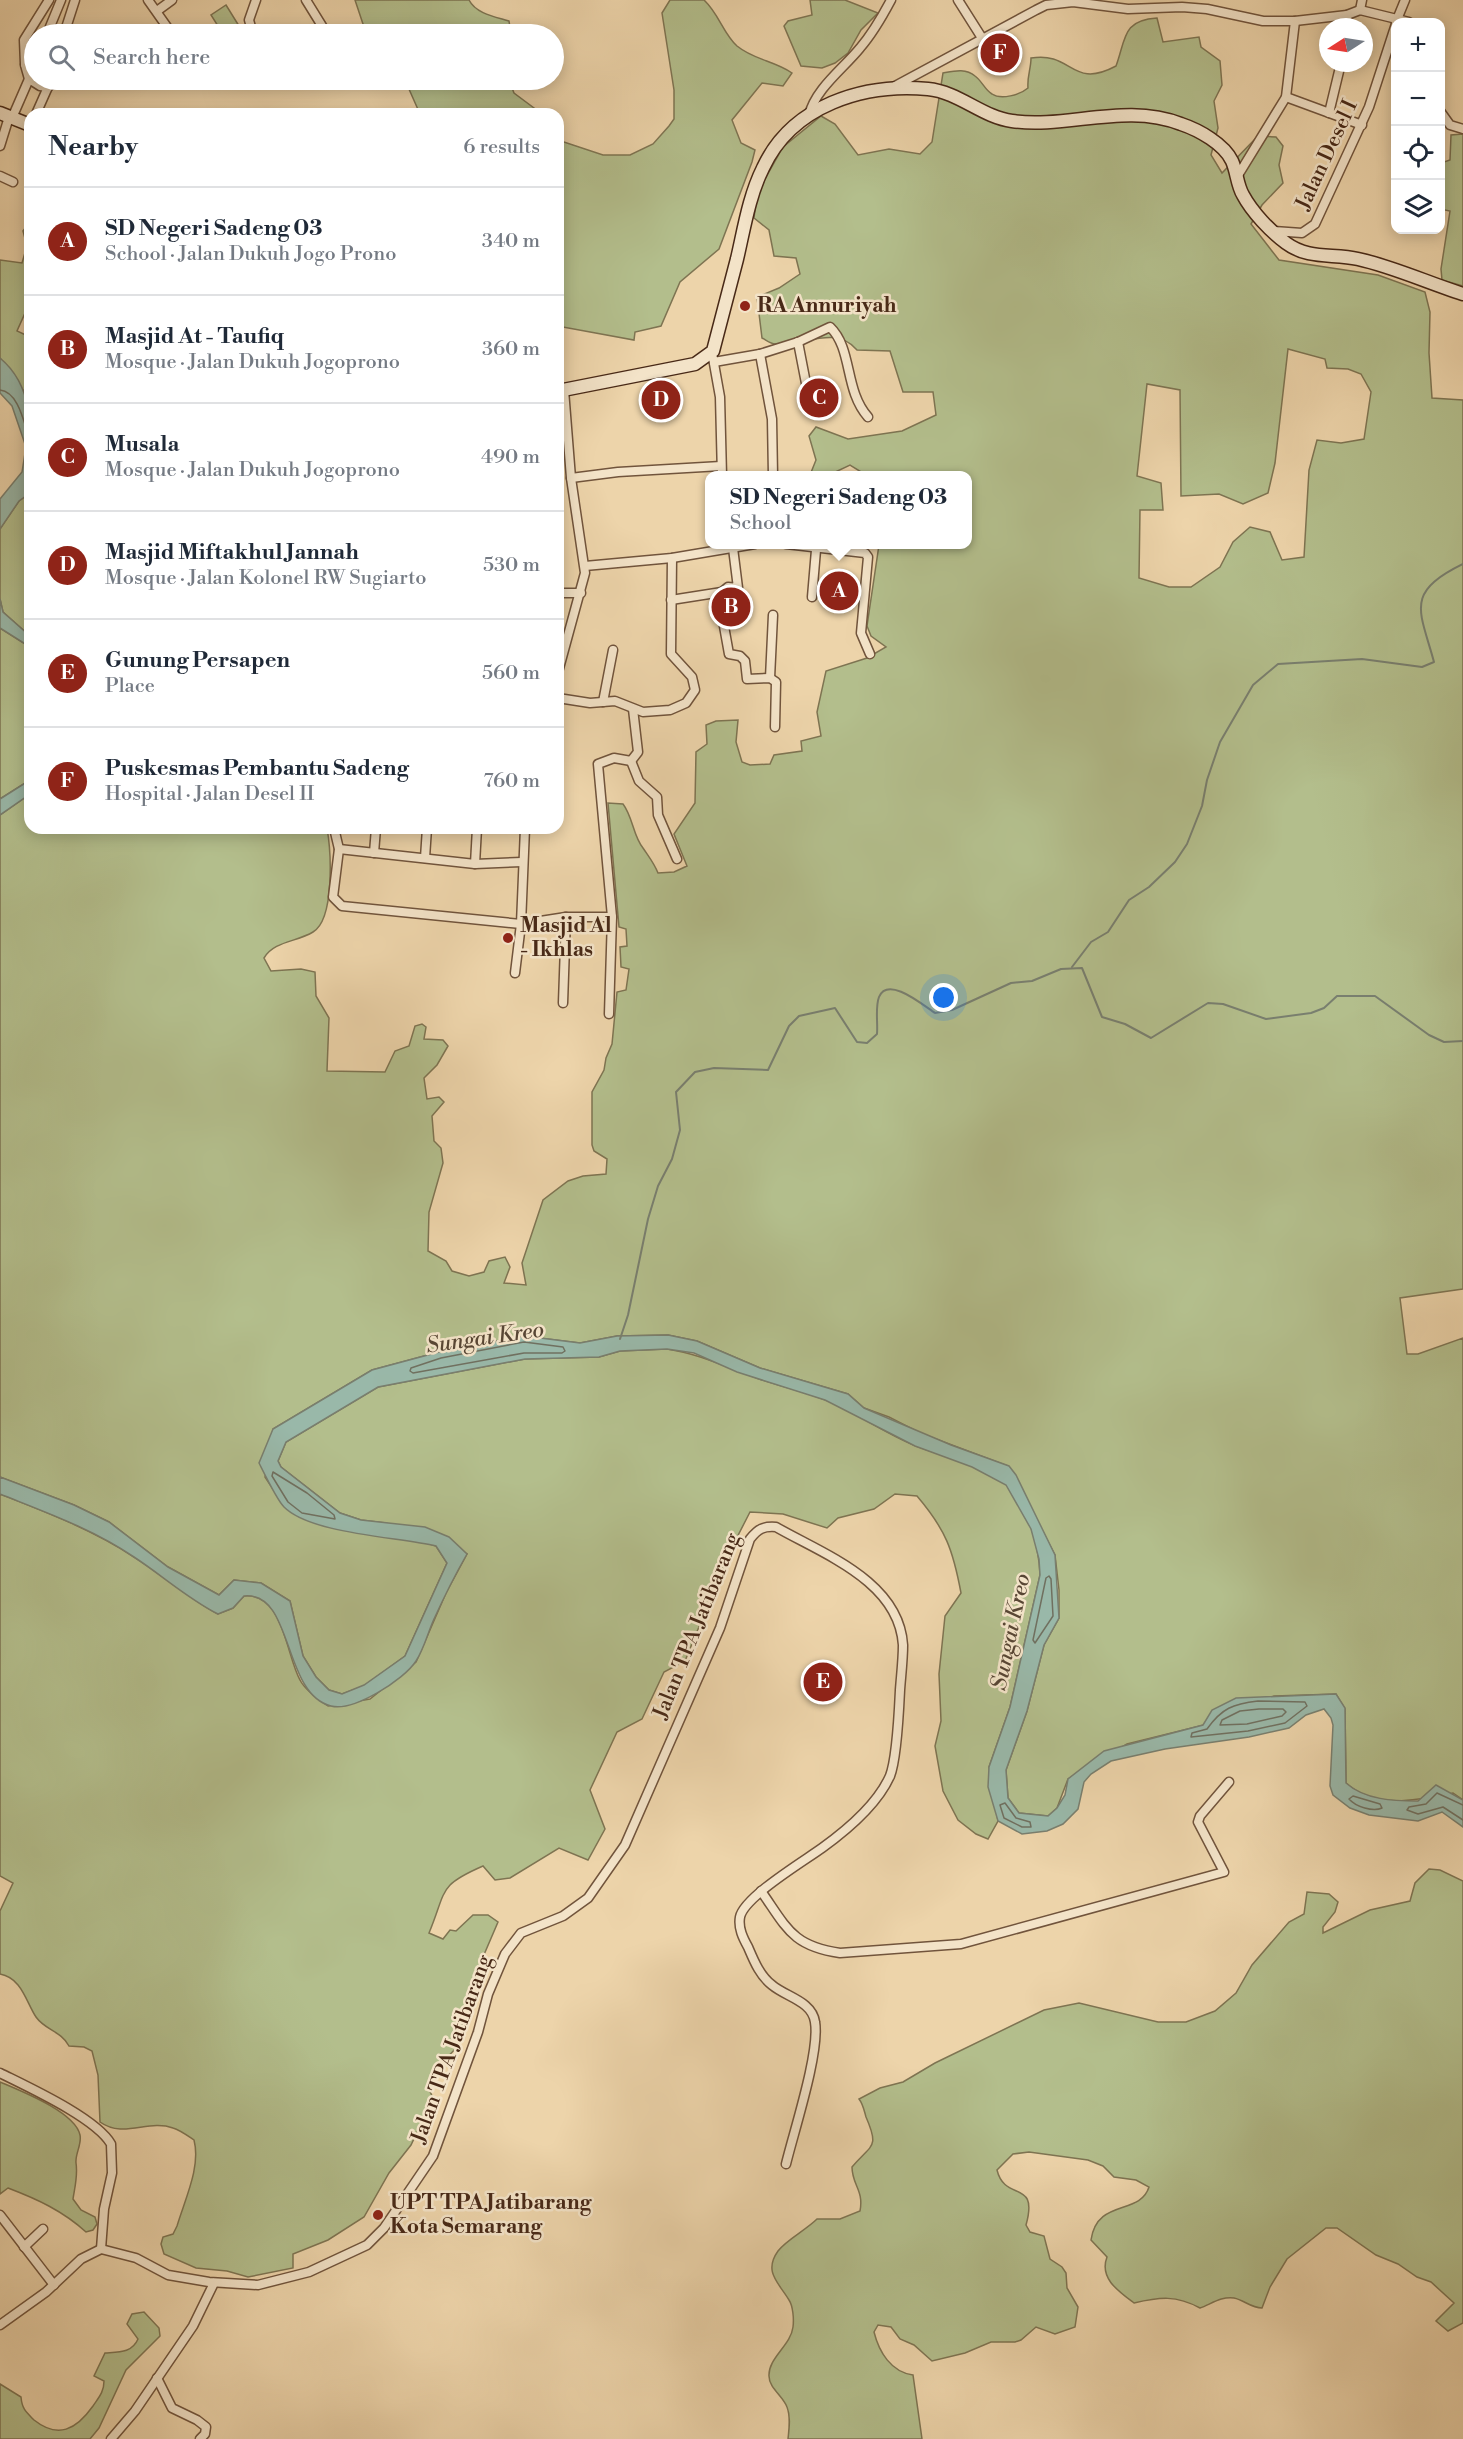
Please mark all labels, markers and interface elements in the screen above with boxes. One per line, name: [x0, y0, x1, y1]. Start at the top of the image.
north arrow: [1319, 18, 1373, 72]
map controls: [1391, 18, 1445, 234]
button: +: [1391, 18, 1445, 72]
search box: [24, 24, 564, 90]
pin: F: [980, 31, 1020, 76]
icon: search: [45, 41, 78, 74]
text: Search here: [93, 44, 210, 71]
button: −: [1391, 72, 1445, 126]
street label: Jalan Desel I: [1290, 96, 1364, 215]
button: locate: [1391, 126, 1445, 180]
text: Nearby: [48, 131, 138, 163]
text: 6 results: [463, 135, 540, 160]
button: layers: [1391, 180, 1445, 234]
text: SD Negeri Sadeng 03: [105, 215, 322, 242]
text: A: [60, 229, 75, 254]
text: 340 m: [482, 229, 540, 254]
text: School · Jalan Dukuh Jogo Prono: [105, 242, 396, 267]
place label: RA Annuriyah: [757, 293, 897, 319]
marker: RA Annuriyah: [738, 299, 752, 313]
text: Masjid At - Taufiq: [105, 323, 284, 350]
text: B: [60, 337, 75, 362]
text: 360 m: [482, 337, 540, 362]
text: Mosque · Jalan Dukuh Jogoprono: [105, 350, 400, 375]
pin: C: [800, 376, 838, 420]
pin: D: [642, 378, 680, 422]
text: Musala: [105, 431, 179, 458]
text: C: [60, 445, 75, 470]
text: 490 m: [481, 445, 540, 470]
text: Mosque · Jalan Dukuh Jogoprono: [105, 458, 400, 483]
popup: [705, 471, 972, 549]
text: SD Negeri Sadeng 03: [730, 484, 947, 511]
text: School: [730, 511, 792, 536]
text: Masjid Miftakhul Jannah: [105, 539, 359, 566]
text: D: [60, 553, 75, 578]
text: 530 m: [483, 553, 540, 578]
text: Mosque · Jalan Kolonel RW Sugiarto: [105, 566, 426, 591]
pin: A: [820, 568, 858, 614]
pin: B: [712, 584, 750, 630]
text: Gunung Persapen: [105, 647, 290, 674]
text: E: [61, 661, 74, 686]
text: 560 m: [482, 661, 540, 686]
text: Place: [105, 674, 155, 699]
text: Puskesmas Pembantu Sadeng: [105, 755, 409, 782]
text: F: [60, 769, 75, 794]
text: 760 m: [484, 769, 540, 794]
text: Hospital · Jalan Desel II: [105, 782, 314, 807]
place label: Masjid Al - Ikhlas: [520, 913, 612, 963]
marker: Masjid Al - Ikhlas: [501, 931, 515, 945]
your location: [929, 983, 958, 1012]
water label: Sungai Kreo: [424, 1316, 546, 1360]
street label: Jalan TPA Jatibarang: [647, 1529, 746, 1724]
water label: Sungai Kreo: [985, 1571, 1037, 1693]
pin: E: [804, 1660, 842, 1704]
street label: Jalan TPA Jatibarang: [405, 1951, 498, 2148]
place label: UPT TPA Jatibarang Kota Semarang: [390, 2190, 593, 2240]
marker: UPT TPA Jatibarang Kota Semarang: [371, 2208, 385, 2222]

